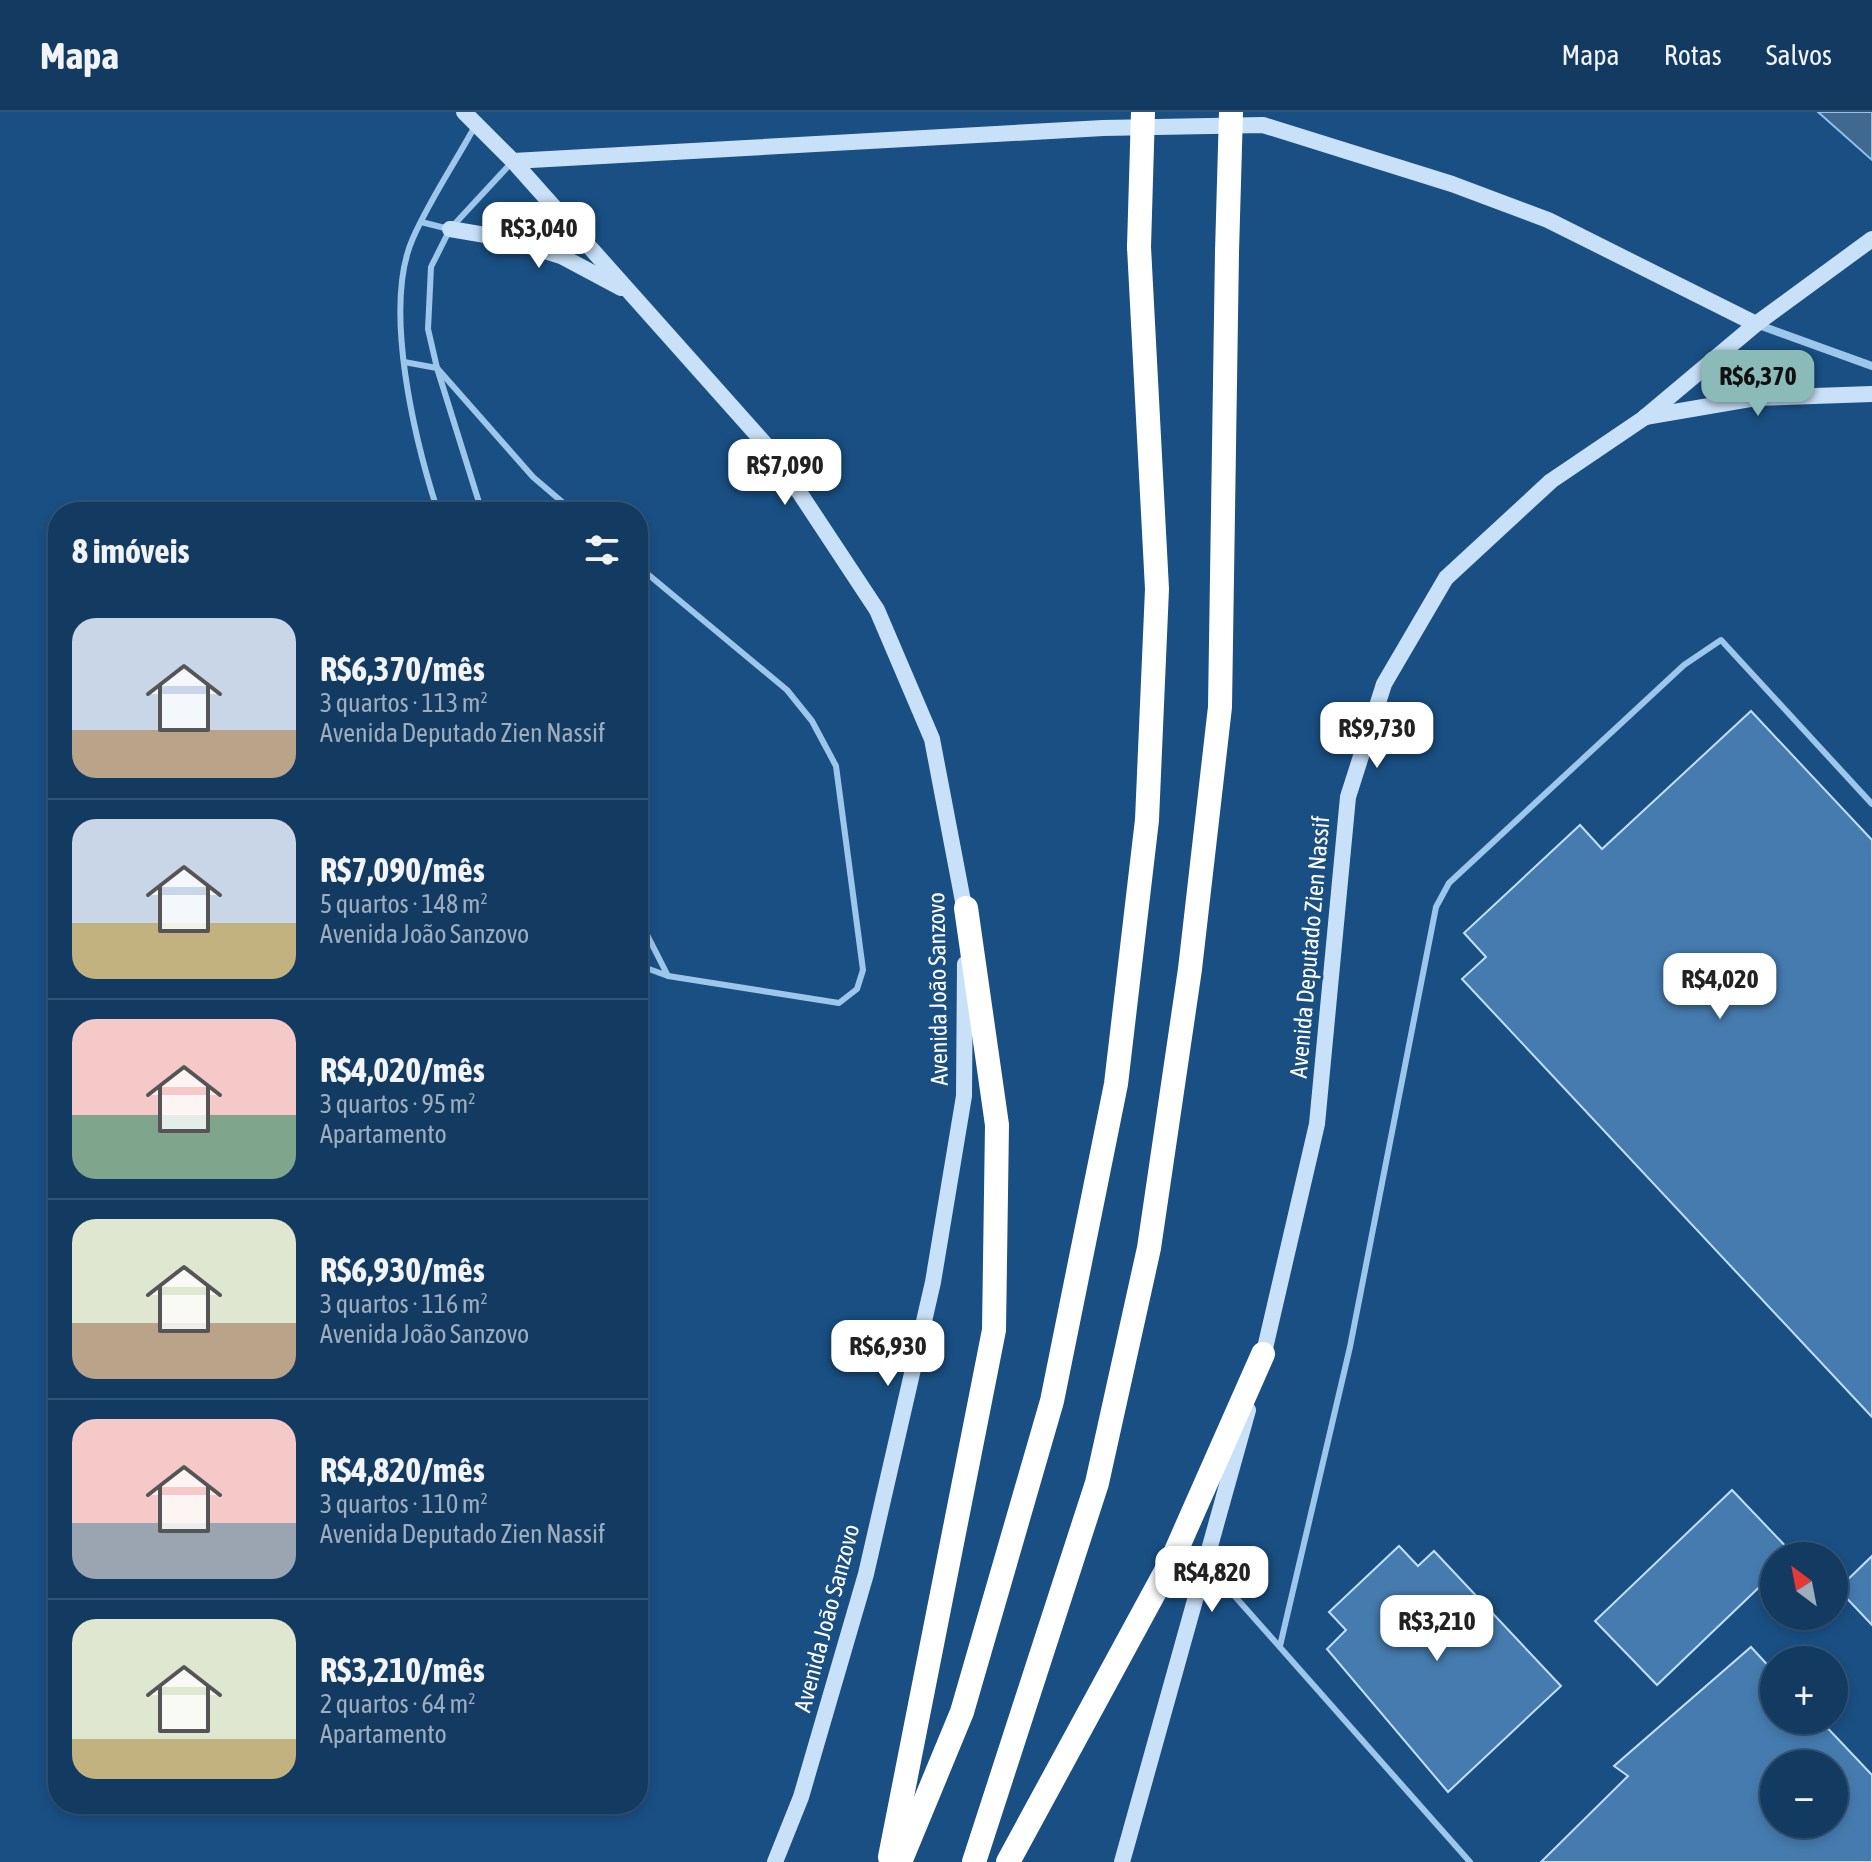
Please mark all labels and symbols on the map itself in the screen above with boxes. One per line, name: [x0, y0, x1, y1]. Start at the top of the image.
pin: R$3,040: [465, 202, 613, 270]
pin: R$6,370: [1684, 350, 1832, 418]
pin: R$7,090: [711, 439, 859, 507]
pin: R$9,730: [1303, 702, 1451, 770]
street label: Avenida Deputado Zien Nassif: [1285, 814, 1334, 1079]
street label: Avenida João Sanzovo: [922, 892, 953, 1086]
pin: R$4,020: [1646, 953, 1794, 1021]
pin: R$6,930: [814, 1320, 962, 1388]
street label: Avenida João Sanzovo: [788, 1521, 865, 1715]
north arrow: [1760, 1542, 1848, 1630]
pin: R$4,820: [1138, 1546, 1286, 1614]
pin: R$3,210: [1363, 1595, 1511, 1663]

